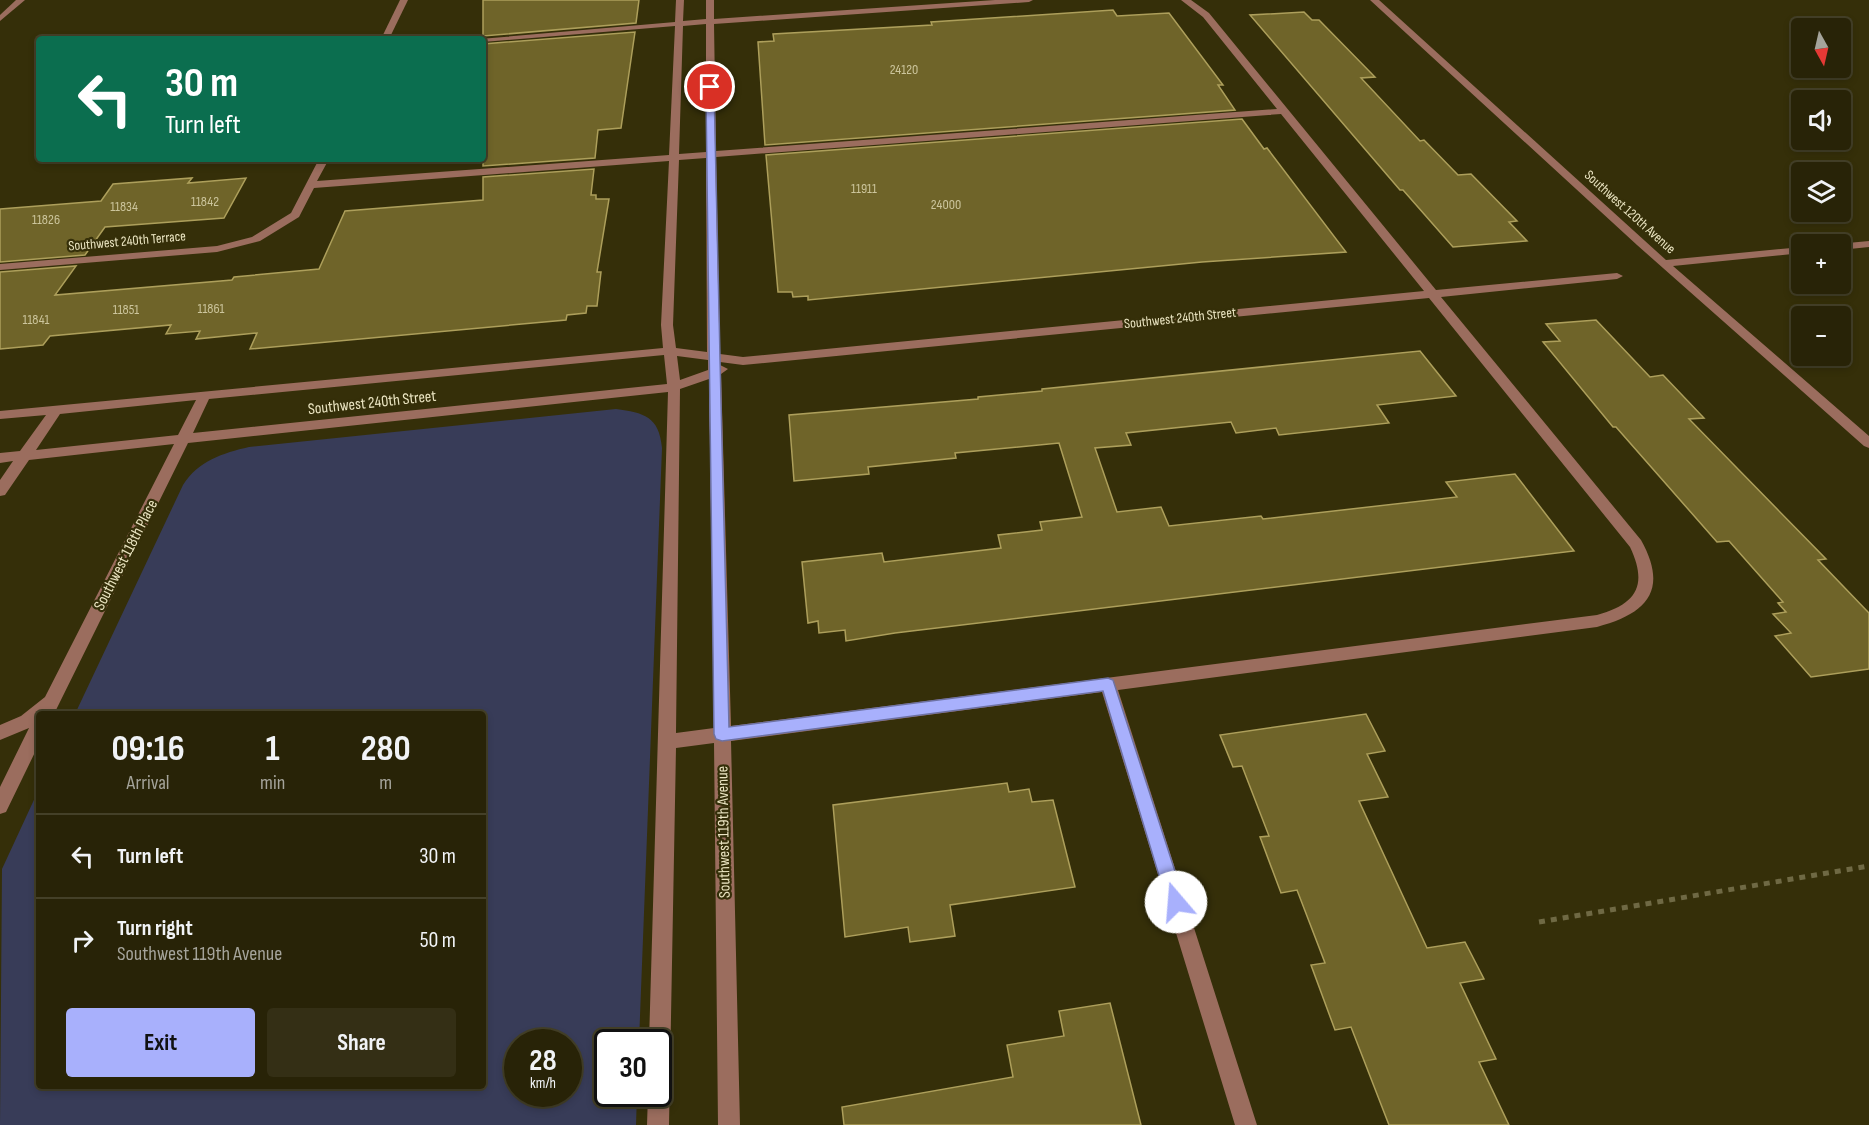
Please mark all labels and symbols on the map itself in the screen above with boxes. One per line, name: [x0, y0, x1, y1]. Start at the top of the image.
north arrow: [1791, 18, 1851, 78]
pin: [684, 61, 735, 112]
house number: 24120: [890, 61, 918, 78]
street label: Southwest 120th Avenue: [1581, 167, 1679, 257]
house number: 11911: [851, 180, 877, 197]
house number: 11842: [191, 193, 219, 210]
house number: 24000: [931, 196, 961, 213]
house number: 11834: [110, 198, 138, 215]
house number: 11826: [32, 211, 60, 228]
street label: Southwest 240th Terrace: [68, 227, 186, 255]
house number: 11861: [198, 300, 225, 317]
house number: 11851: [113, 301, 139, 318]
street label: Southwest 240th Street: [1123, 304, 1237, 332]
house number: 11841: [22, 311, 50, 328]
street label: Southwest 240th Street: [307, 387, 437, 419]
street label: Southwest 118th Place: [90, 497, 162, 613]
street label: Southwest 119th Avenue: [713, 766, 735, 898]
position arrow: [1144, 870, 1208, 934]
speed limit sign: 30: [594, 1029, 672, 1107]

